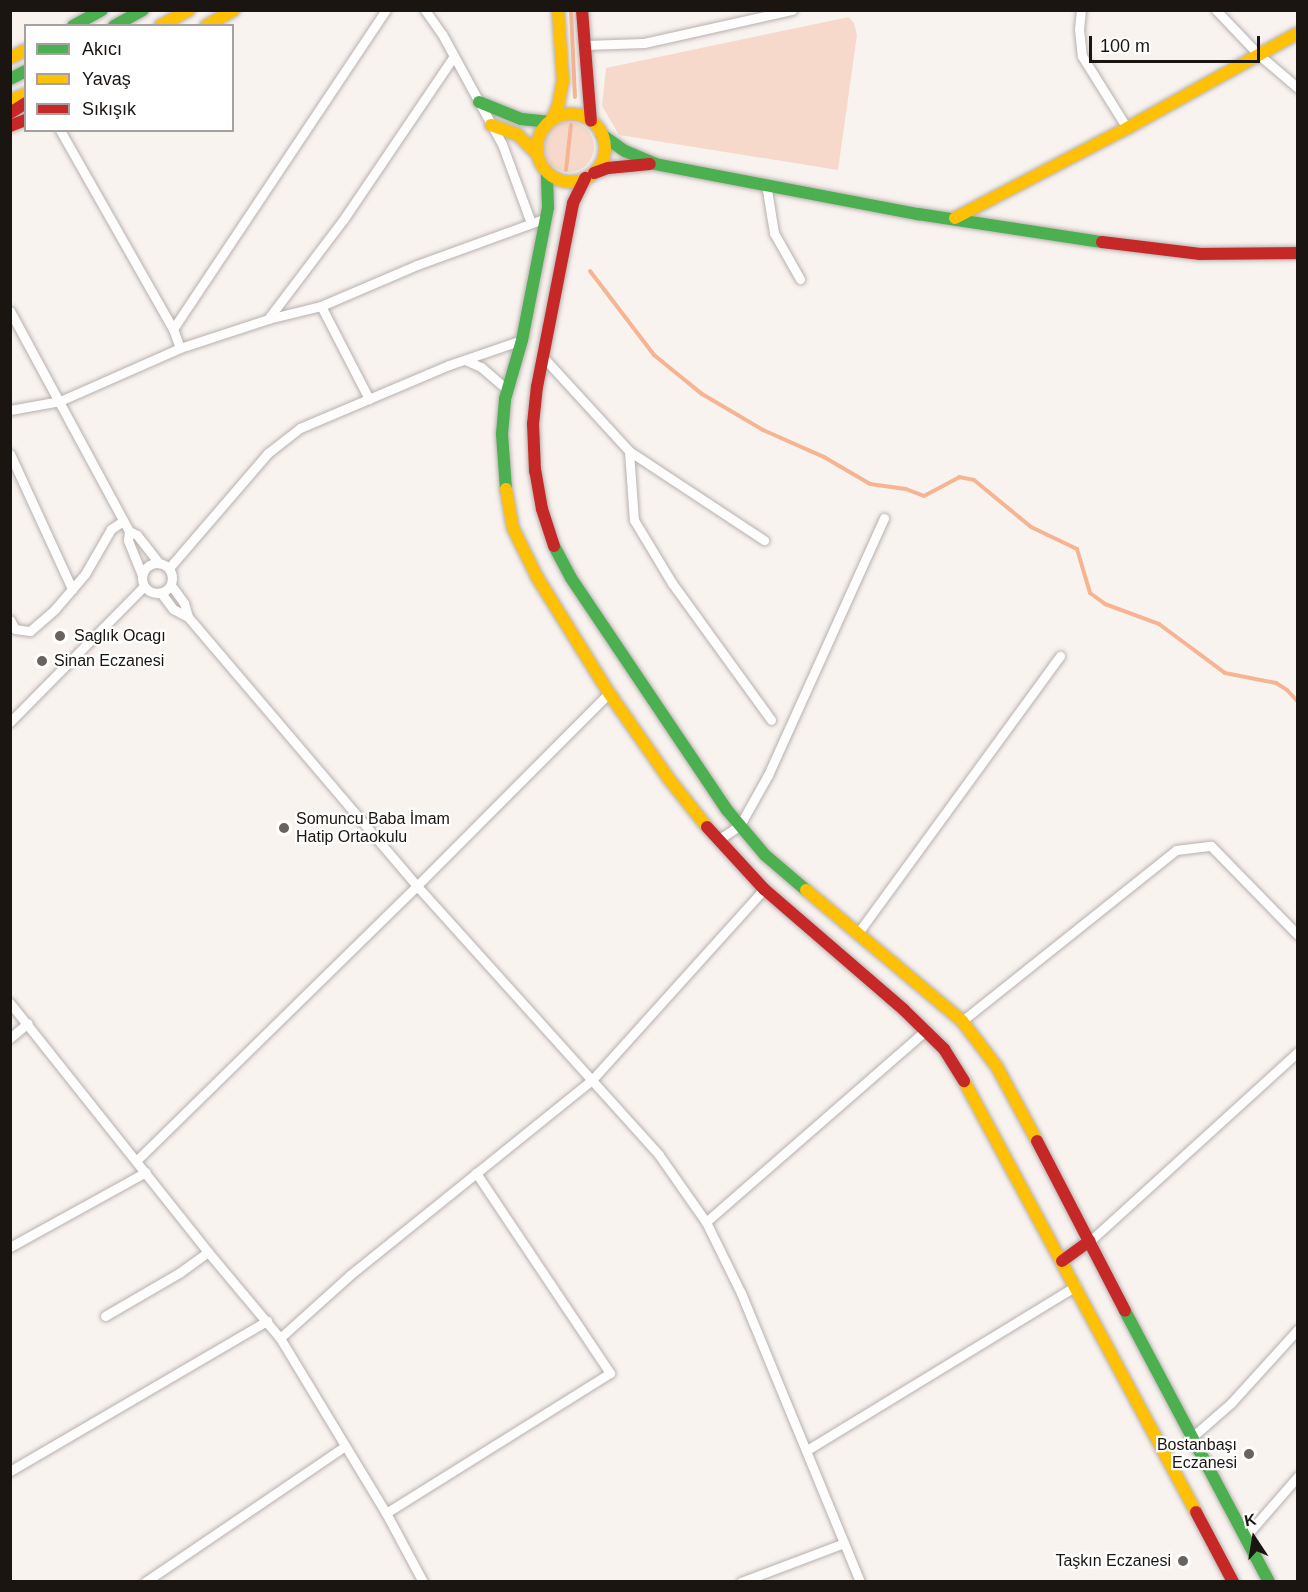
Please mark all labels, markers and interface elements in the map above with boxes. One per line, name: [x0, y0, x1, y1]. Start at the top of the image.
legend: [24, 24, 234, 132]
scale bar: [1092, 24, 1263, 62]
text: 100 m: [1100, 36, 1150, 56]
text: Akıcı: [82, 39, 122, 59]
text: Yavaş: [82, 69, 131, 89]
text: Sıkışık: [82, 99, 136, 119]
place label: Saglık Ocagı: [74, 626, 166, 646]
marker: Saglık Ocagı: [51, 627, 69, 645]
place label: Sinan Eczanesi: [54, 651, 164, 671]
marker: Sinan Eczanesi: [35, 654, 49, 668]
place label: Somuncu Baba İmam Hatip Ortaokulu: [296, 809, 450, 847]
marker: Somuncu Baba İmam Hatip Ortaokulu: [277, 821, 291, 835]
place label: Bostanbaşı Eczanesi: [1157, 1435, 1237, 1473]
marker: Bostanbaşı Eczanesi: [1242, 1447, 1256, 1461]
north arrow: [1224, 1508, 1284, 1568]
text: K: [1243, 1510, 1258, 1529]
place label: Taşkın Eczanesi: [1055, 1551, 1171, 1571]
marker: Taşkın Eczanesi: [1176, 1554, 1190, 1568]

